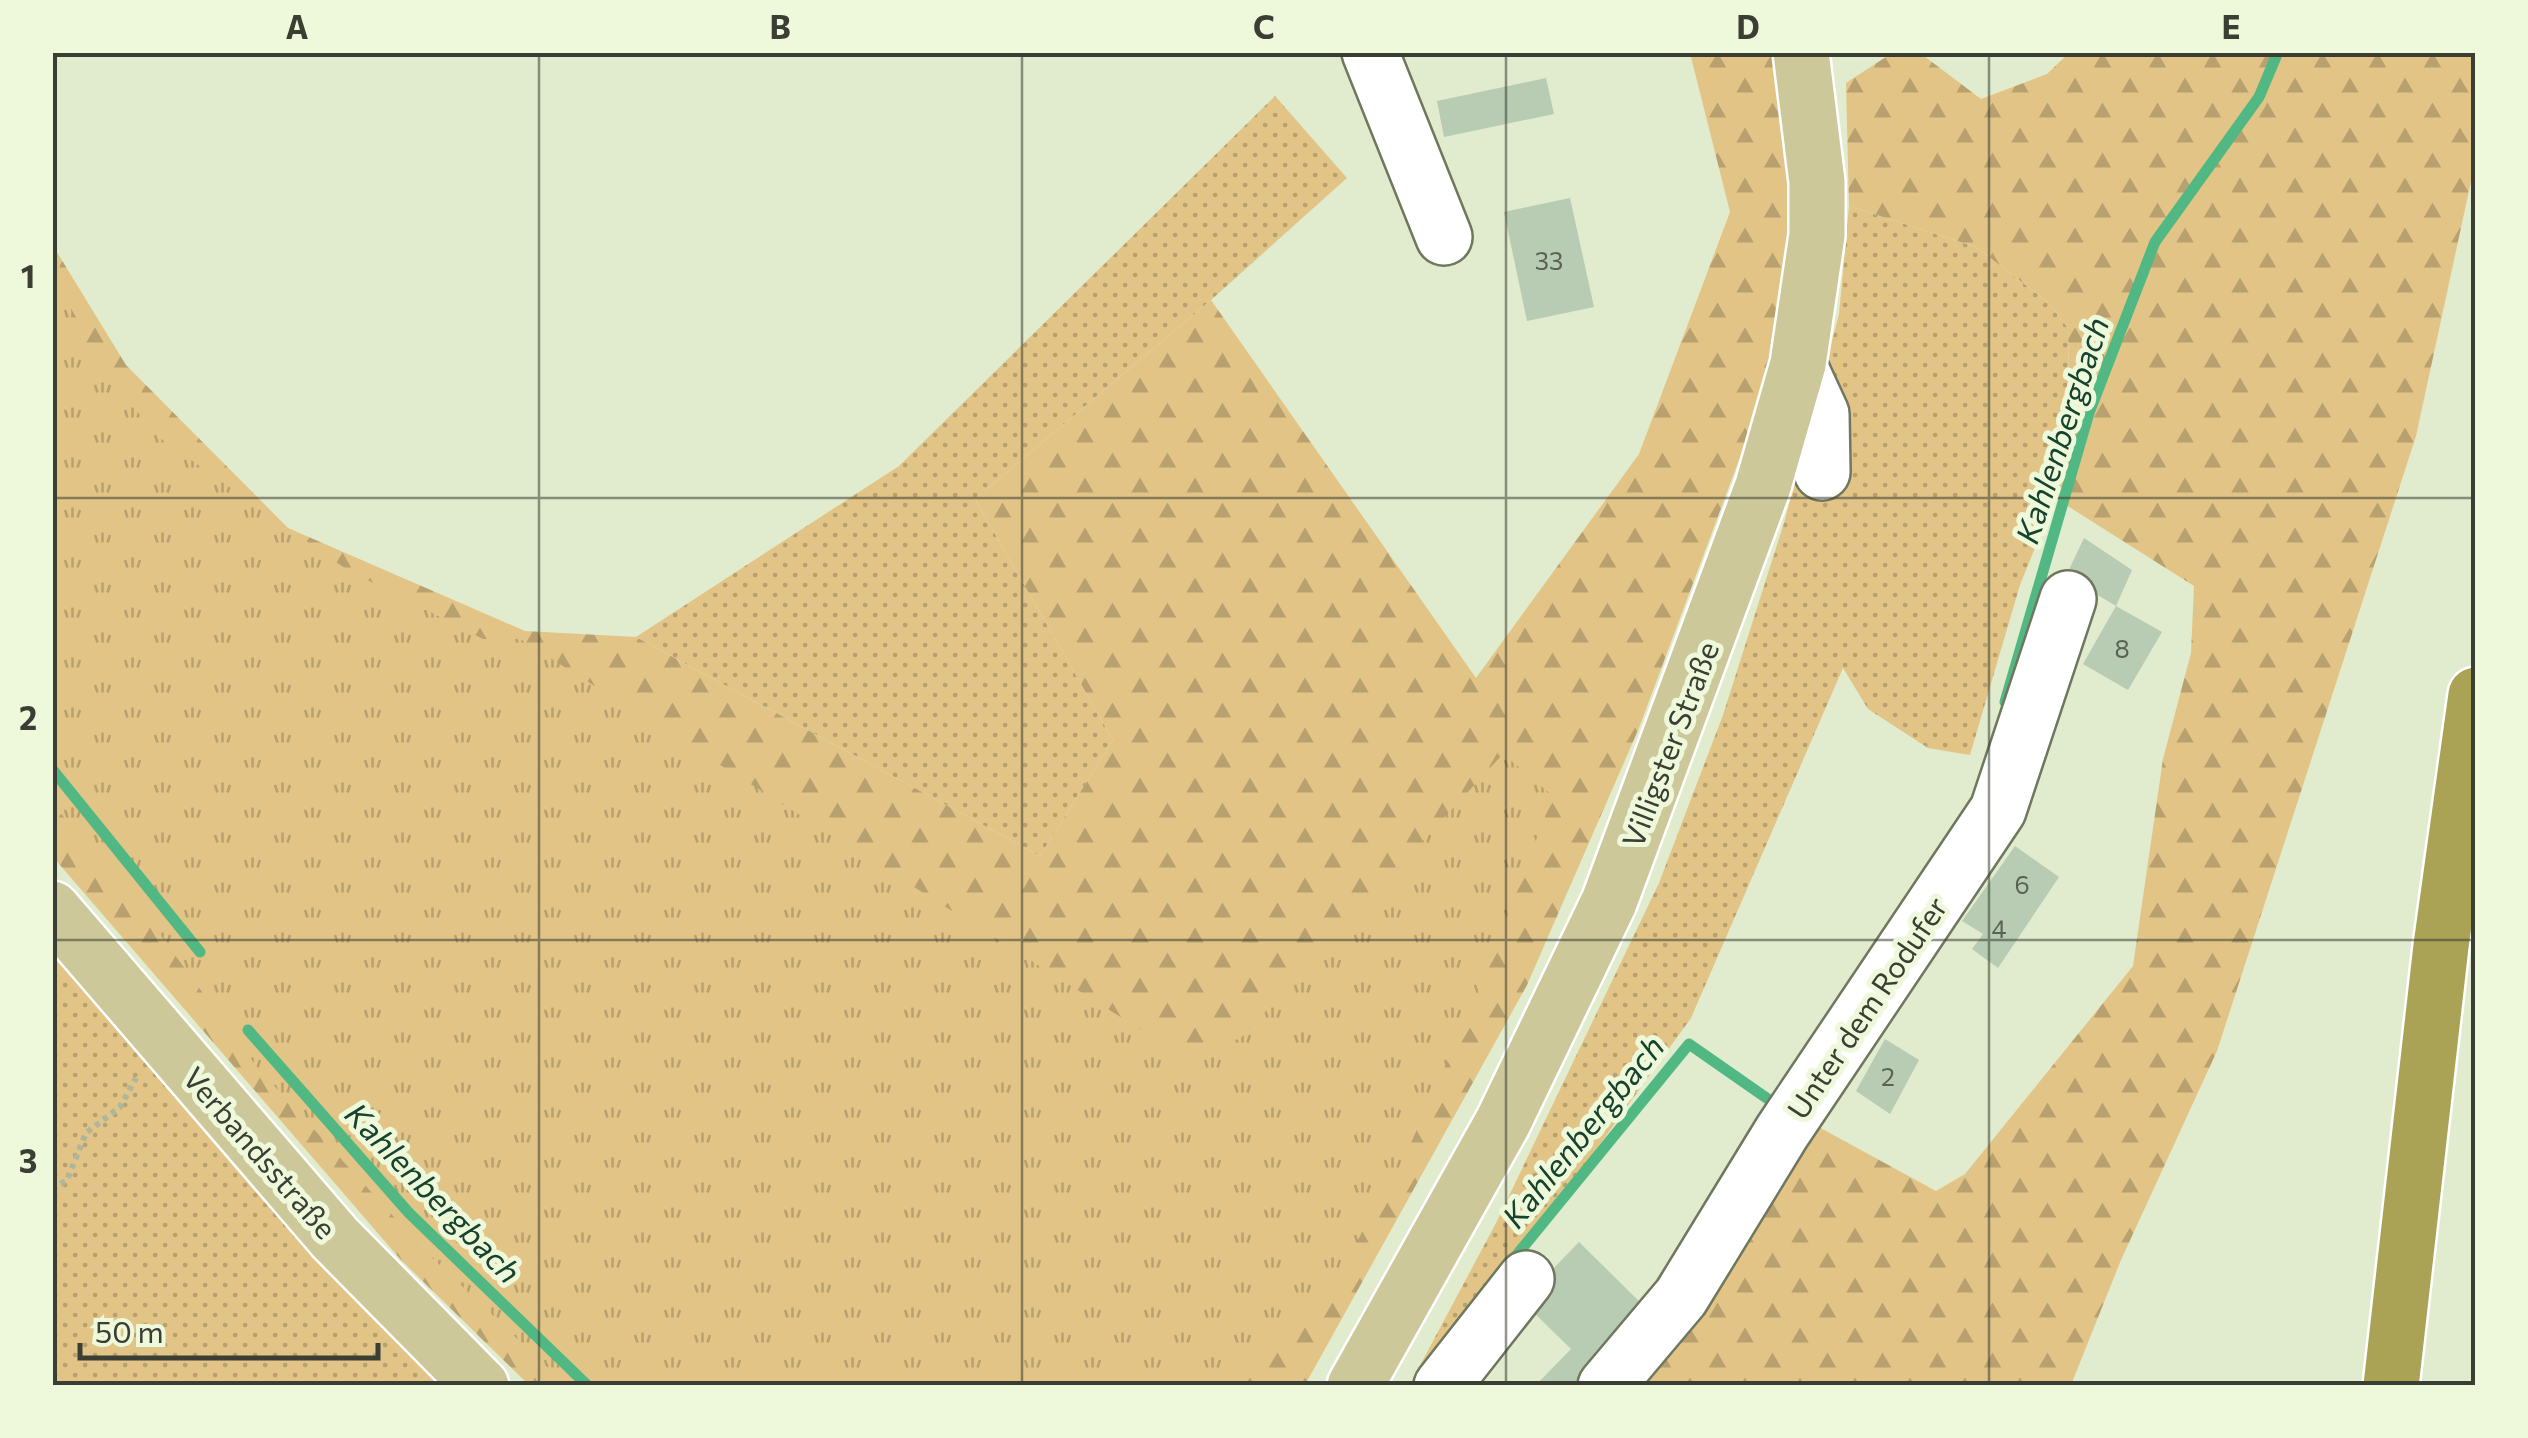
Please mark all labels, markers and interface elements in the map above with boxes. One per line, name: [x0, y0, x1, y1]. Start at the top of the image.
text: A: [286, 6, 309, 46]
text: B: [769, 6, 791, 46]
text: C: [1253, 6, 1275, 46]
text: D: [1736, 6, 1760, 46]
text: E: [2221, 6, 2241, 46]
house number: 33: [1535, 245, 1563, 275]
text: 1: [21, 255, 35, 295]
water label: Kahlenbergbach: [2006, 312, 2116, 548]
house number: 8: [2114, 633, 2130, 663]
street label: Villigster Straße: [1613, 636, 1725, 852]
text: 2: [19, 697, 37, 737]
house number: 6: [2014, 869, 2030, 899]
street label: Unter dem Rodufer: [1778, 889, 1954, 1125]
house number: 4: [1991, 913, 2007, 943]
water label: Kahlenbergbach: [1492, 1027, 1672, 1235]
street label: Verbandsstraße: [176, 1059, 346, 1245]
house number: 2: [1881, 1061, 1895, 1091]
water label: Kahlenbergbach: [338, 1093, 530, 1291]
text: 3: [19, 1140, 37, 1180]
scale bar: [80, 1298, 378, 1360]
text: 50 m: [95, 1312, 164, 1349]

